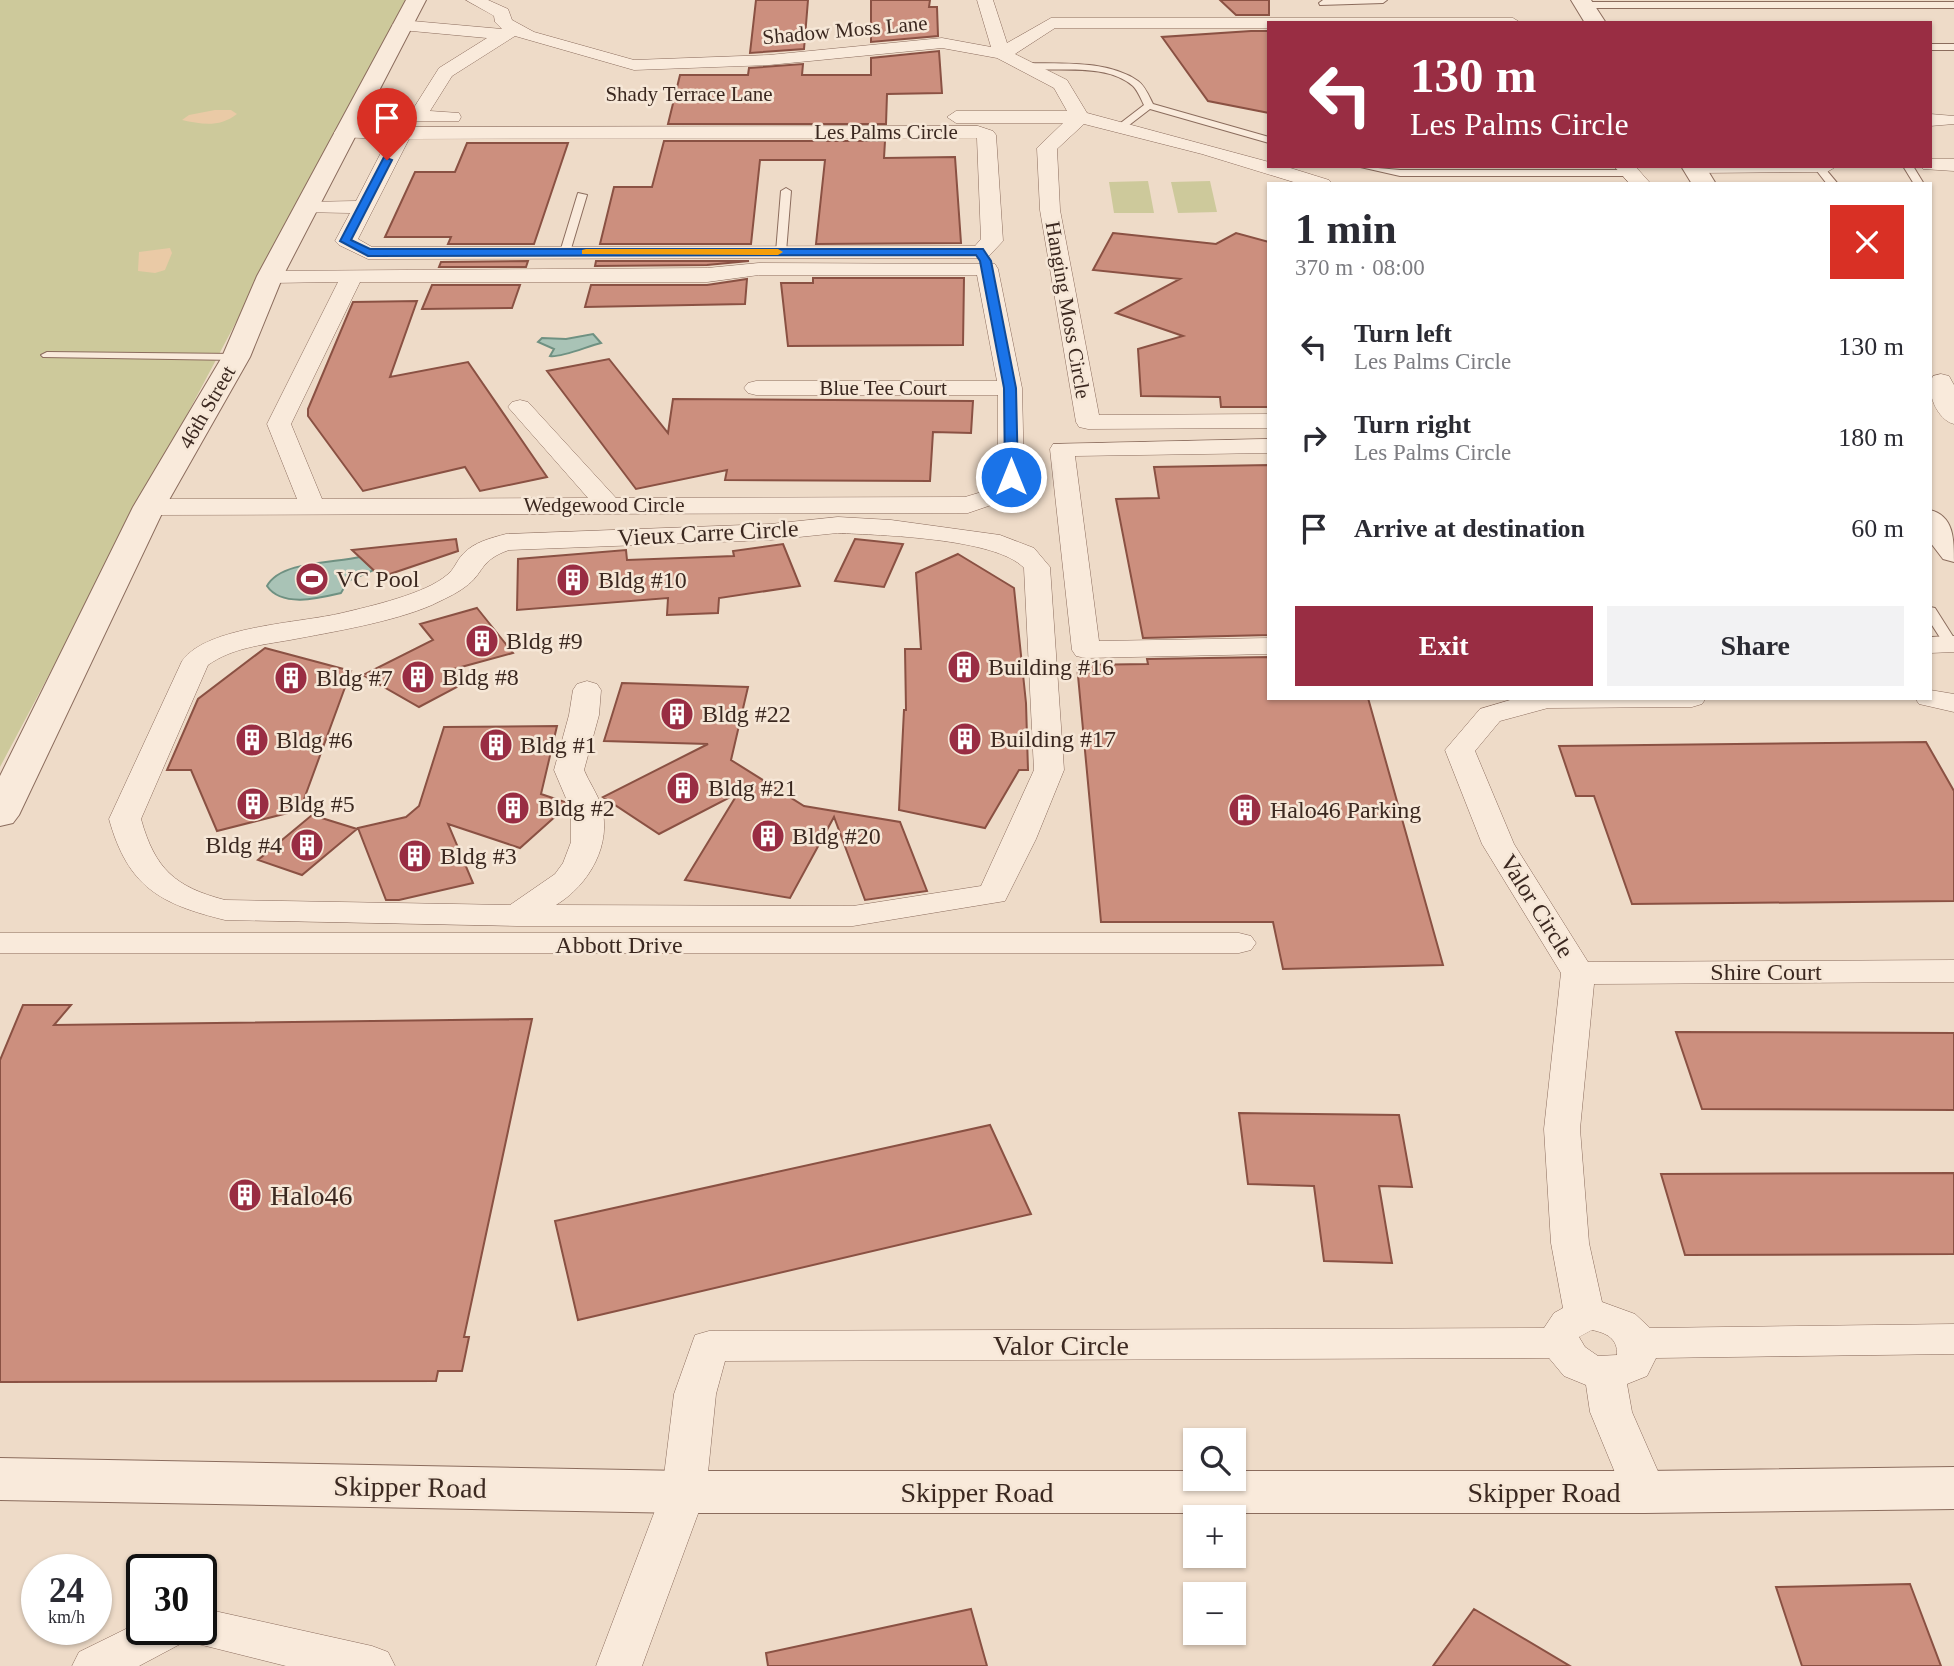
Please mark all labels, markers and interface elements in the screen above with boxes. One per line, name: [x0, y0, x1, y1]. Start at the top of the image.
street label: Shadow Moss Lane: [761, 11, 929, 49]
text: 130 m: [1410, 48, 1537, 103]
icon: left: [1295, 49, 1386, 140]
street label: Shady Terrace Lane: [605, 82, 773, 106]
pin: [357, 88, 417, 160]
icon: arrive: [368, 99, 406, 137]
text: Les Palms Circle: [1410, 106, 1629, 142]
street label: Les Palms Circle: [814, 120, 958, 144]
button: close: [1830, 205, 1904, 279]
text: 1 min: [1295, 206, 1397, 252]
street label: Hanging Moss Circle: [1041, 219, 1095, 401]
text: 370 m · 08:00: [1295, 255, 1425, 280]
text: Turn left: [1354, 319, 1452, 348]
icon: left: [1295, 328, 1333, 366]
text: 130 m: [1838, 332, 1904, 361]
text: Les Palms Circle: [1354, 349, 1511, 374]
street label: 46th Street: [174, 361, 240, 453]
street label: Blue Tee Court: [819, 376, 947, 400]
text: Turn right: [1354, 410, 1471, 439]
icon: right: [1295, 419, 1333, 457]
text: 180 m: [1838, 423, 1904, 452]
position arrow: [974, 440, 1048, 514]
text: Les Palms Circle: [1354, 440, 1511, 465]
street label: Wedgewood Circle: [523, 493, 685, 517]
icon: arrive: [1295, 510, 1333, 548]
text: Arrive at destination: [1354, 514, 1585, 543]
text: 60 m: [1851, 514, 1904, 543]
street label: Vieux Carre Circle: [617, 515, 799, 551]
sports icon: VC Pool: [293, 560, 331, 598]
building icon: Bldg #10: [554, 561, 592, 599]
place label: VC Pool: [336, 566, 420, 592]
place label: Bldg #10: [598, 567, 687, 593]
button: Exit: [1295, 606, 1593, 686]
button: Share: [1607, 606, 1904, 686]
building icon: Bldg #9: [463, 622, 501, 660]
place label: Bldg #9: [506, 628, 583, 654]
building icon: Building #16: [945, 648, 983, 686]
place label: Building #16: [988, 654, 1114, 680]
building icon: Bldg #8: [399, 658, 437, 696]
building icon: Bldg #7: [272, 659, 310, 697]
place label: Bldg #8: [442, 664, 519, 690]
place label: Bldg #7: [316, 665, 393, 691]
building icon: Bldg #22: [658, 695, 696, 733]
place label: Bldg #22: [702, 701, 791, 727]
building icon: Building #17: [946, 720, 984, 758]
building icon: Bldg #6: [233, 721, 271, 759]
building icon: Bldg #1: [477, 726, 515, 764]
place label: Building #17: [990, 726, 1116, 752]
place label: Bldg #6: [276, 727, 353, 753]
place label: Bldg #1: [520, 732, 597, 758]
building icon: Bldg #21: [664, 769, 702, 807]
place label: Bldg #21: [708, 775, 797, 801]
building icon: Bldg #5: [234, 785, 272, 823]
building icon: Bldg #2: [494, 789, 532, 827]
place label: Bldg #5: [278, 791, 355, 817]
building icon: Halo46 Parking: [1226, 791, 1264, 829]
place label: Bldg #2: [538, 795, 615, 821]
place label: Halo46 Parking: [1270, 797, 1421, 823]
building icon: Bldg #20: [749, 817, 787, 855]
place label: Bldg #20: [792, 823, 881, 849]
building icon: Bldg #4: [288, 826, 326, 864]
place label: Bldg #4: [205, 832, 282, 858]
building icon: Bldg #3: [396, 837, 434, 875]
place label: Bldg #3: [440, 843, 517, 869]
street label: Valor Circle: [1495, 850, 1579, 962]
street label: Abbott Drive: [555, 932, 683, 958]
street label: Shire Court: [1710, 959, 1822, 985]
building icon: Halo46: [226, 1176, 264, 1214]
place label: Halo46: [270, 1180, 352, 1211]
street label: Valor Circle: [993, 1330, 1129, 1361]
map controls: [1183, 1428, 1246, 1645]
button: search: [1183, 1428, 1246, 1491]
street label: Skipper Road: [333, 1470, 487, 1504]
street label: Skipper Road: [900, 1477, 1054, 1508]
street label: Skipper Road: [1467, 1477, 1621, 1508]
button: +: [1183, 1505, 1246, 1568]
speed limit sign: 30: [126, 1554, 217, 1645]
text: 24: [49, 1571, 84, 1610]
button: −: [1183, 1582, 1246, 1645]
text: km/h: [48, 1607, 85, 1627]

